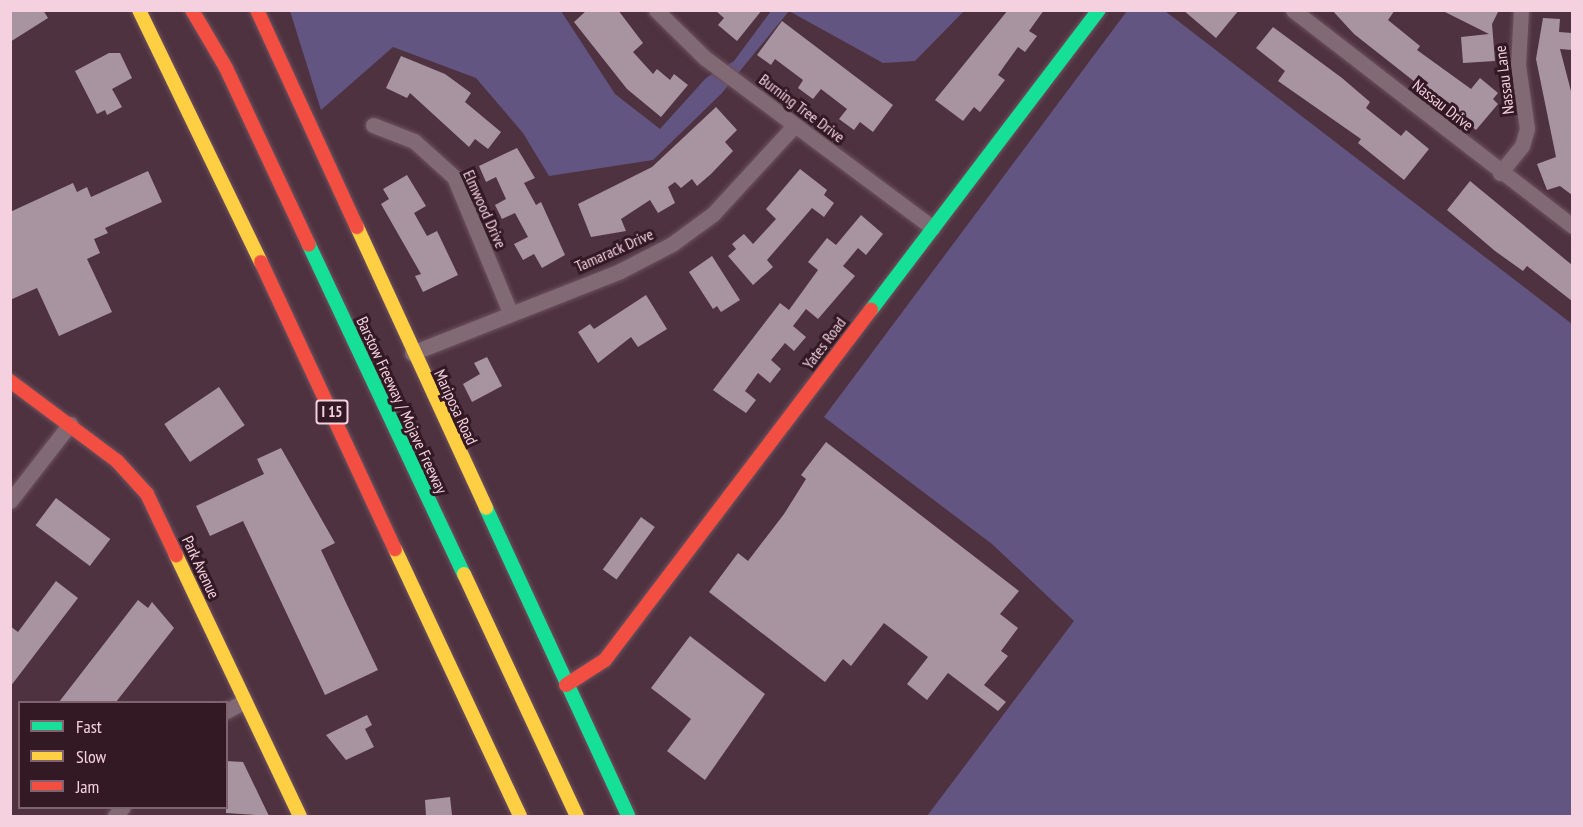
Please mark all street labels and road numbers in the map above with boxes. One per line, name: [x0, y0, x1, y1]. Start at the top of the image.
street label: Nassau Lane: [1490, 45, 1518, 115]
street label: Burning Tree Drive: [755, 70, 849, 146]
street label: Nassau Drive: [1409, 75, 1477, 135]
street label: Elmwood Drive: [459, 167, 511, 251]
street label: Tamarack Drive: [572, 224, 656, 276]
street label: Barstow Freeway / Mojave Freeway: [352, 313, 452, 497]
street label: Yates Road: [798, 313, 850, 373]
street label: Mariposa Road: [430, 366, 482, 448]
road number: I 15: [316, 400, 348, 424]
street label: Park Avenue: [178, 532, 224, 602]

